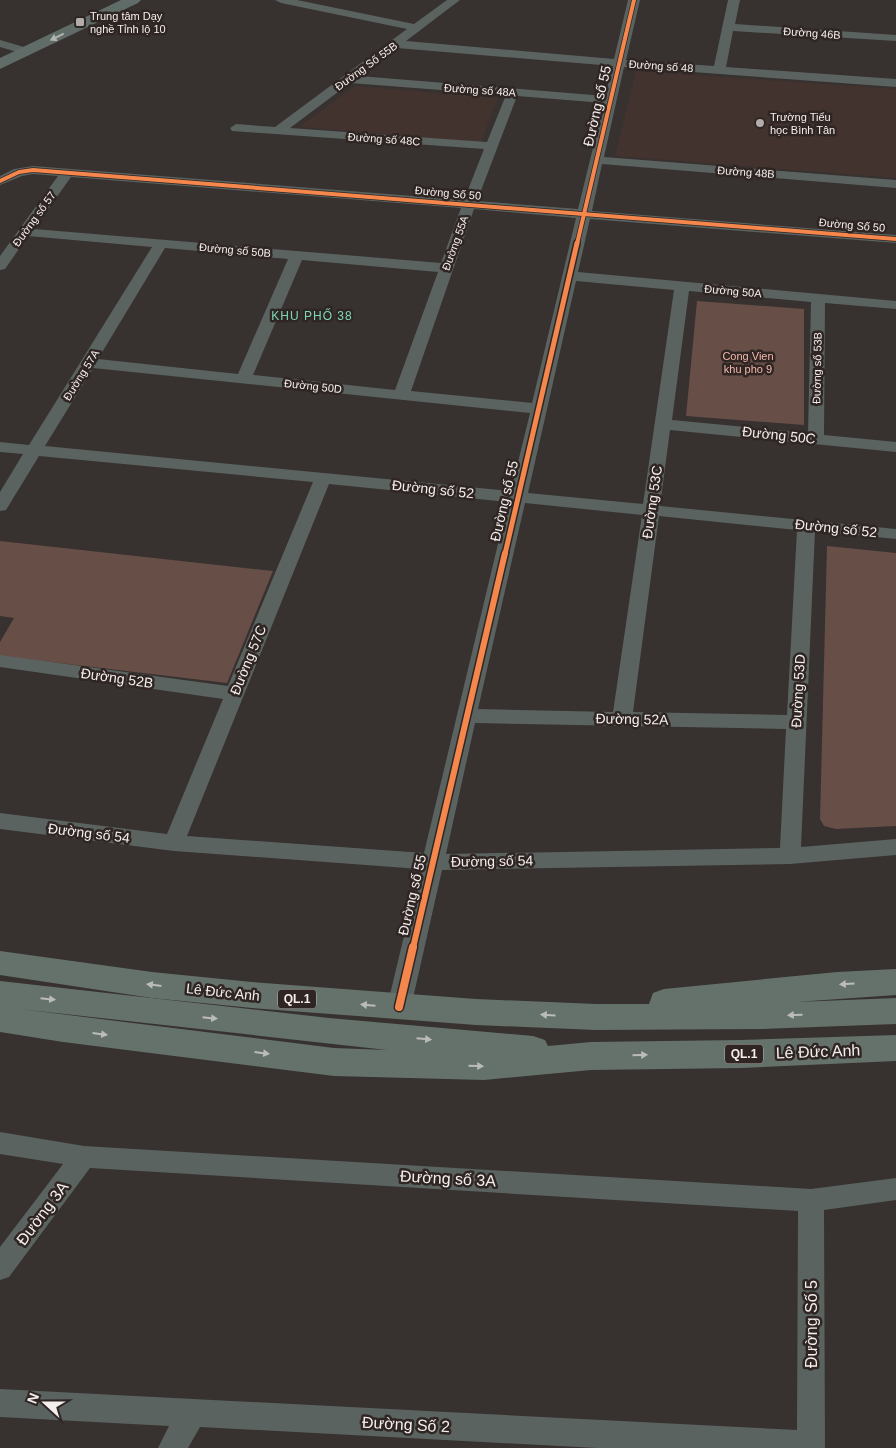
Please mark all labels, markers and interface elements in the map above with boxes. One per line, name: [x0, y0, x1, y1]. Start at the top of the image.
place label: Trung tâm Dạy nghề Tỉnh lộ 10: [90, 10, 166, 35]
marker: Trung tâm Dạy nghề Tỉnh lộ 10: [74, 16, 86, 28]
street label: Đường 46B: [783, 25, 841, 41]
one-way arrow: [50, 33, 64, 41]
street label: Đường Số 55B: [333, 39, 399, 93]
street label: Đường số 48: [628, 58, 694, 74]
street label: Đường số 55: [580, 64, 614, 148]
street label: Đường số 48A: [444, 82, 517, 99]
place label: Trường Tiểu học Bình Tân: [770, 111, 835, 136]
marker: Trường Tiểu học Bình Tân: [754, 117, 766, 129]
street label: Đường số 48C: [347, 130, 421, 148]
street label: Đường 48B: [717, 164, 775, 180]
street label: Đường Số 50: [414, 184, 482, 202]
street label: Đường số 57: [10, 189, 58, 249]
street label: Đường 55A: [440, 213, 471, 272]
street label: Đường Số 50: [818, 216, 886, 234]
street label: Đường số 50B: [199, 241, 271, 259]
street label: Đường 50A: [704, 283, 763, 300]
district label: KHU PHỐ 38: [271, 308, 353, 323]
street label: Đường số 53B: [810, 332, 824, 404]
street label: Đường 57A: [61, 347, 102, 403]
park label: Cong Vien khu pho 9: [722, 350, 774, 375]
street label: Đường 50D: [284, 377, 343, 395]
street label: Đường 50C: [741, 423, 817, 447]
street label: Đường số 55: [487, 459, 521, 543]
street label: Đường 53C: [639, 464, 665, 540]
street label: Đường số 52: [391, 477, 475, 501]
street label: Đường số 52: [794, 516, 878, 540]
street label: Đường 57C: [227, 623, 269, 697]
street label: Đường 53D: [788, 654, 808, 728]
street label: Đường 52B: [80, 665, 154, 691]
street label: Đường 52A: [595, 710, 669, 728]
street label: Đường số 54: [47, 820, 131, 846]
street label: Đường số 54: [451, 852, 534, 870]
street label: Đường số 55: [395, 853, 429, 937]
street label: Lê Đức Anh: [185, 980, 261, 1004]
one-way arrow: [146, 981, 162, 989]
one-way arrow: [839, 981, 855, 989]
road number: QL.1: [278, 990, 316, 1009]
one-way arrow: [41, 995, 57, 1003]
one-way arrow: [360, 1000, 376, 1008]
one-way arrow: [539, 1010, 555, 1018]
one-way arrow: [787, 1011, 803, 1019]
one-way arrow: [202, 1014, 218, 1022]
one-way arrow: [93, 1030, 109, 1038]
one-way arrow: [416, 1036, 432, 1044]
street label: Lê Đức Anh: [775, 1042, 861, 1061]
road number: QL.1: [725, 1044, 763, 1064]
one-way arrow: [254, 1049, 270, 1057]
one-way arrow: [632, 1051, 648, 1059]
one-way arrow: [468, 1062, 484, 1070]
street label: Đường số 3A: [400, 1168, 497, 1190]
street label: Đường 3A: [13, 1178, 72, 1248]
street label: Đường Số 5: [803, 1280, 820, 1368]
north arrow: [20, 1378, 70, 1428]
text: N: [24, 1391, 42, 1406]
street label: Đường Số 2: [362, 1414, 450, 1435]

